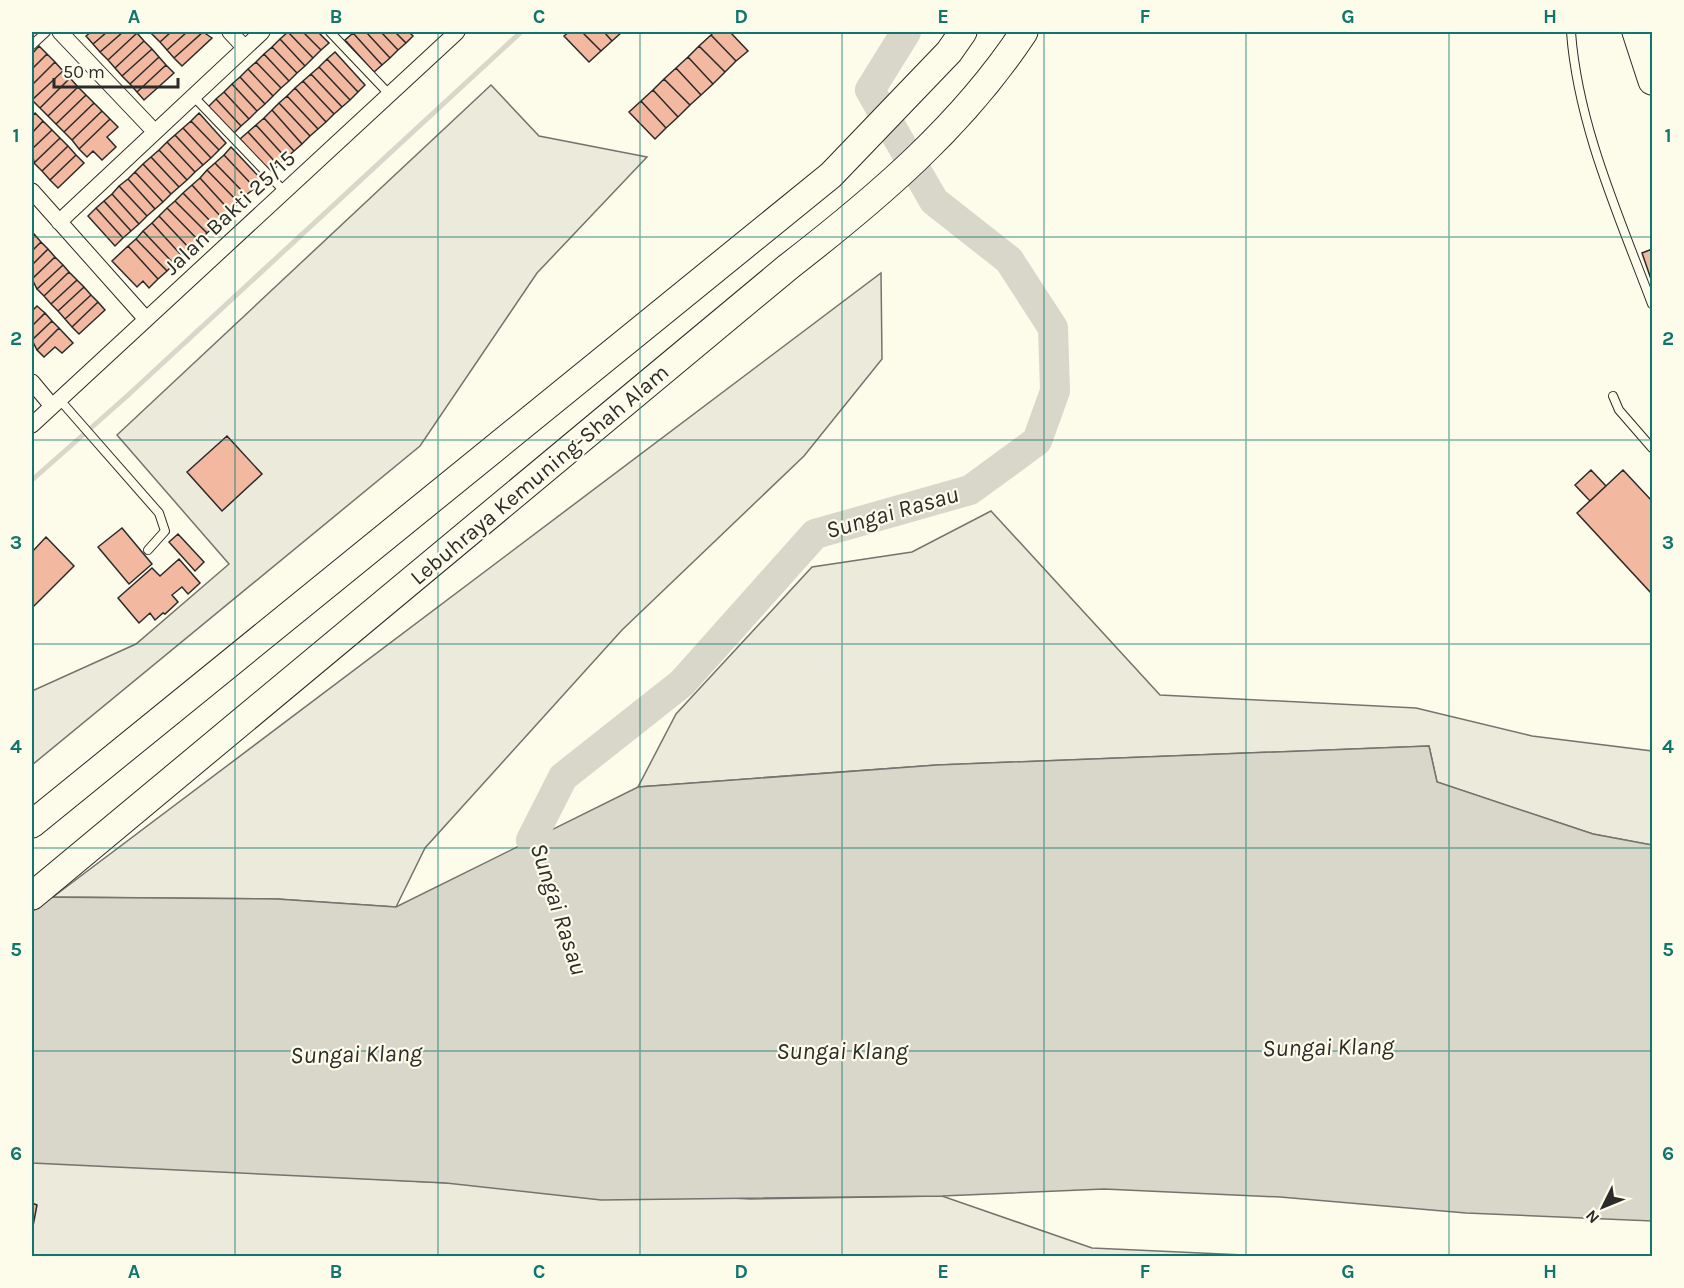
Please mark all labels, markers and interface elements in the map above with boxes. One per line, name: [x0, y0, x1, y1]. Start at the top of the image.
text: A: [128, 5, 141, 28]
text: B: [330, 5, 342, 28]
text: C: [533, 5, 545, 28]
text: D: [734, 5, 748, 28]
text: E: [937, 5, 949, 28]
text: F: [1140, 5, 1151, 28]
text: G: [1341, 5, 1355, 28]
text: H: [1543, 5, 1557, 28]
scale bar: [54, 51, 178, 89]
text: 50 m: [63, 61, 105, 83]
text: 1: [12, 124, 20, 147]
text: 1: [1664, 124, 1672, 147]
street label: Jalan Bakti 25/15: [159, 145, 301, 280]
text: 2: [10, 327, 22, 350]
text: 2: [1662, 327, 1674, 350]
street label: Lebuhraya Kemuning-Shah Alam: [405, 359, 674, 591]
water label: Sungai Rasau: [822, 480, 962, 544]
text: 3: [10, 531, 22, 554]
text: 3: [1662, 531, 1674, 554]
text: 4: [10, 735, 22, 758]
text: 4: [1662, 735, 1674, 758]
water label: Sungai Rasau: [525, 840, 593, 978]
text: 5: [10, 938, 22, 961]
text: 5: [1662, 938, 1674, 961]
water label: Sungai Klang: [1262, 1032, 1395, 1062]
water label: Sungai Klang: [776, 1037, 909, 1065]
water label: Sungai Klang: [290, 1039, 423, 1069]
text: 6: [10, 1142, 22, 1165]
text: 6: [1662, 1142, 1674, 1165]
north arrow: [1573, 1177, 1633, 1237]
text: N: [1582, 1206, 1603, 1228]
text: A: [128, 1260, 141, 1283]
text: B: [330, 1260, 342, 1283]
text: C: [533, 1260, 545, 1283]
text: D: [734, 1260, 748, 1283]
text: E: [937, 1260, 949, 1283]
text: F: [1140, 1260, 1151, 1283]
text: G: [1341, 1260, 1355, 1283]
text: H: [1543, 1260, 1557, 1283]

